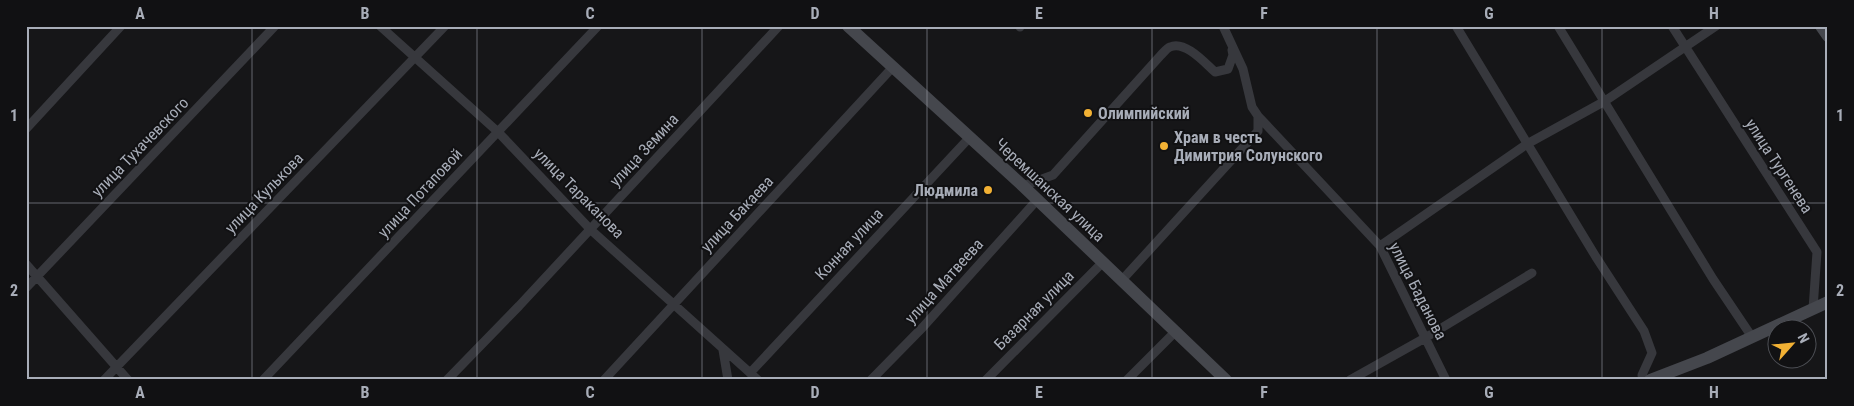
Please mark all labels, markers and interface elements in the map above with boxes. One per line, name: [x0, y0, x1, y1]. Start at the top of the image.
text: A: [135, 4, 145, 23]
text: B: [361, 4, 370, 23]
text: C: [585, 4, 595, 23]
text: D: [810, 4, 820, 23]
text: E: [1035, 4, 1043, 23]
text: F: [1260, 4, 1268, 23]
text: G: [1484, 4, 1494, 23]
text: H: [1709, 4, 1719, 23]
street label: улица Тухачевского: [88, 93, 192, 201]
place label: Олимпийский: [1098, 104, 1190, 123]
text: 1: [10, 106, 18, 125]
text: 1: [1836, 106, 1844, 125]
marker: Олимпийский: [1082, 107, 1094, 119]
street label: улица Земина: [606, 110, 682, 190]
street label: улица Тургенева: [1741, 115, 1817, 217]
place label: Храм в честь Димитрия Солунского: [1174, 128, 1323, 165]
street label: Черемшанская улица: [991, 134, 1109, 246]
marker: Храм в честь Димитрия Солунского: [1158, 140, 1170, 152]
street label: улица Потаповой: [374, 144, 466, 242]
street label: улица Тараканова: [530, 144, 628, 242]
street label: улица Кулькова: [221, 149, 307, 237]
street label: улица Бакаева: [697, 172, 777, 256]
place label: Людмила: [914, 181, 978, 200]
marker: Людмила: [982, 184, 994, 196]
street label: Конная улица: [811, 204, 887, 284]
street label: улица Матвеева: [901, 235, 987, 327]
street label: улица Баданова: [1385, 239, 1451, 343]
street label: Базарная улица: [990, 266, 1078, 354]
text: 2: [10, 281, 18, 300]
text: 2: [1836, 281, 1844, 300]
north arrow: [1766, 318, 1816, 368]
text: N: [1795, 331, 1813, 346]
text: A: [135, 383, 145, 402]
text: B: [361, 383, 370, 402]
text: C: [585, 383, 595, 402]
text: D: [810, 383, 820, 402]
text: E: [1035, 383, 1043, 402]
text: F: [1260, 383, 1268, 402]
text: G: [1484, 383, 1494, 402]
text: H: [1709, 383, 1719, 402]

